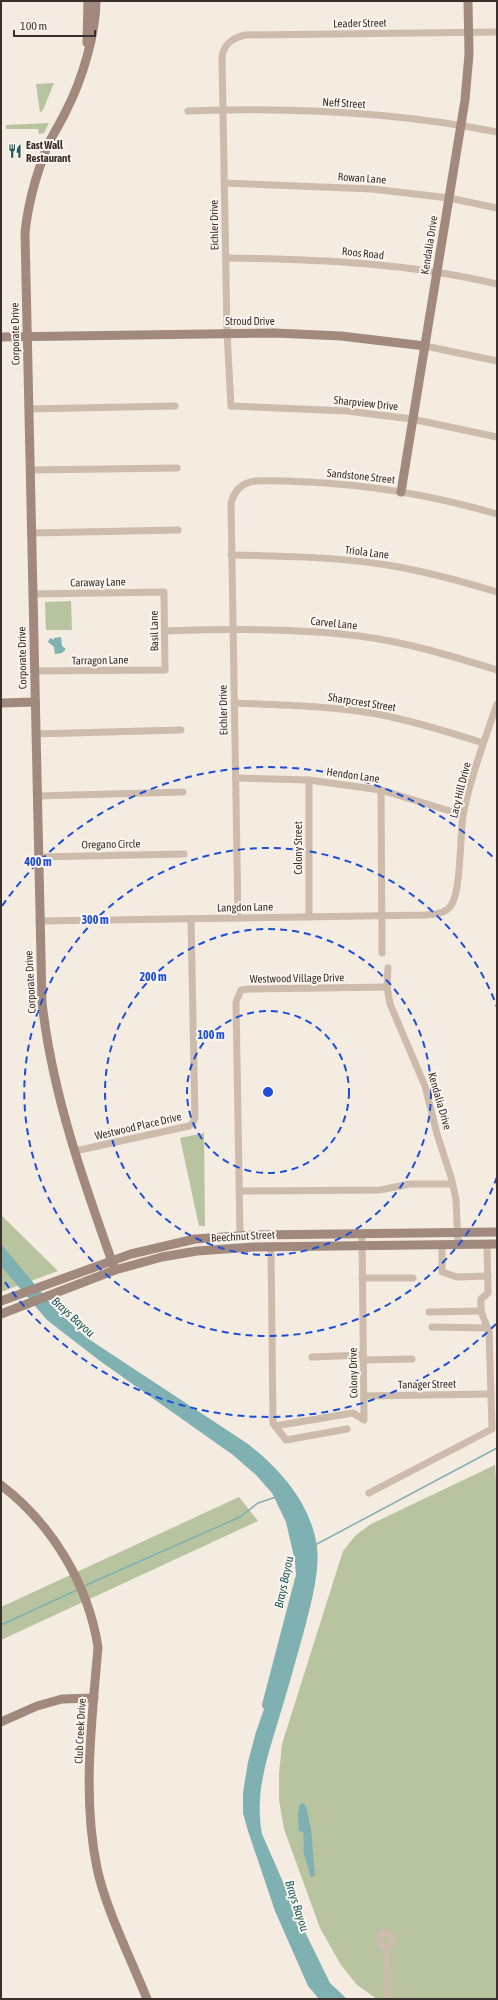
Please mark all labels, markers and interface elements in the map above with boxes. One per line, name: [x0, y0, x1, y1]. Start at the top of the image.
scale bar: [14, 12, 95, 38]
street label: Leader Street: [333, 17, 387, 29]
text: 100 m: [20, 19, 47, 33]
street label: Neff Street: [322, 96, 366, 110]
place label: East Wall Restaurant: [26, 139, 71, 164]
restaurant icon: East Wall Restaurant: [7, 143, 23, 159]
street label: Rowan Lane: [337, 170, 387, 186]
street label: Eichler Drive: [208, 200, 220, 250]
street label: Kendalia Drive: [418, 215, 440, 275]
street label: Roos Road: [341, 245, 385, 261]
street label: Corporate Drive: [8, 302, 22, 366]
street label: Stroud Drive: [225, 315, 275, 327]
street label: Sharpview Drive: [333, 394, 399, 412]
street label: Sandstone Street: [326, 466, 396, 486]
street label: Triola Lane: [344, 543, 390, 561]
street label: Caraway Lane: [70, 576, 126, 588]
street label: Basil Lane: [148, 610, 160, 652]
street label: Carvel Lane: [310, 615, 358, 631]
street label: Corporate Drive: [15, 626, 29, 690]
street label: Tarragon Lane: [72, 654, 128, 666]
street label: Eichler Drive: [217, 685, 229, 735]
street label: Sharpcrest Street: [327, 691, 397, 713]
street label: Lacy Hill Drive: [447, 761, 473, 819]
street label: Hendon Lane: [326, 765, 380, 785]
street label: Colony Street: [292, 821, 304, 875]
street label: Oregano Circle: [81, 837, 141, 851]
text: 400 m: [23, 855, 52, 869]
street label: Langdon Lane: [217, 901, 273, 913]
text: 300 m: [81, 913, 109, 927]
street label: Corporate Drive: [22, 950, 38, 1014]
text: 200 m: [139, 970, 167, 984]
street label: Westwood Village Drive: [250, 971, 344, 985]
text: 100 m: [197, 1028, 225, 1042]
street label: Kendalia Drive: [426, 1071, 454, 1131]
centre of rings: [261, 1085, 275, 1099]
street label: Westwood Place Drive: [94, 1110, 182, 1142]
street label: Beechnut Street: [211, 1228, 275, 1244]
water label: Brays Bayou: [49, 1294, 97, 1340]
street label: Colony Drive: [347, 1347, 359, 1399]
street label: Tanager Street: [398, 1377, 456, 1391]
water label: Brays Bayou: [272, 1555, 296, 1609]
street label: Club Creek Drive: [72, 1698, 88, 1764]
water label: Brays Bayou: [282, 1879, 312, 1933]

